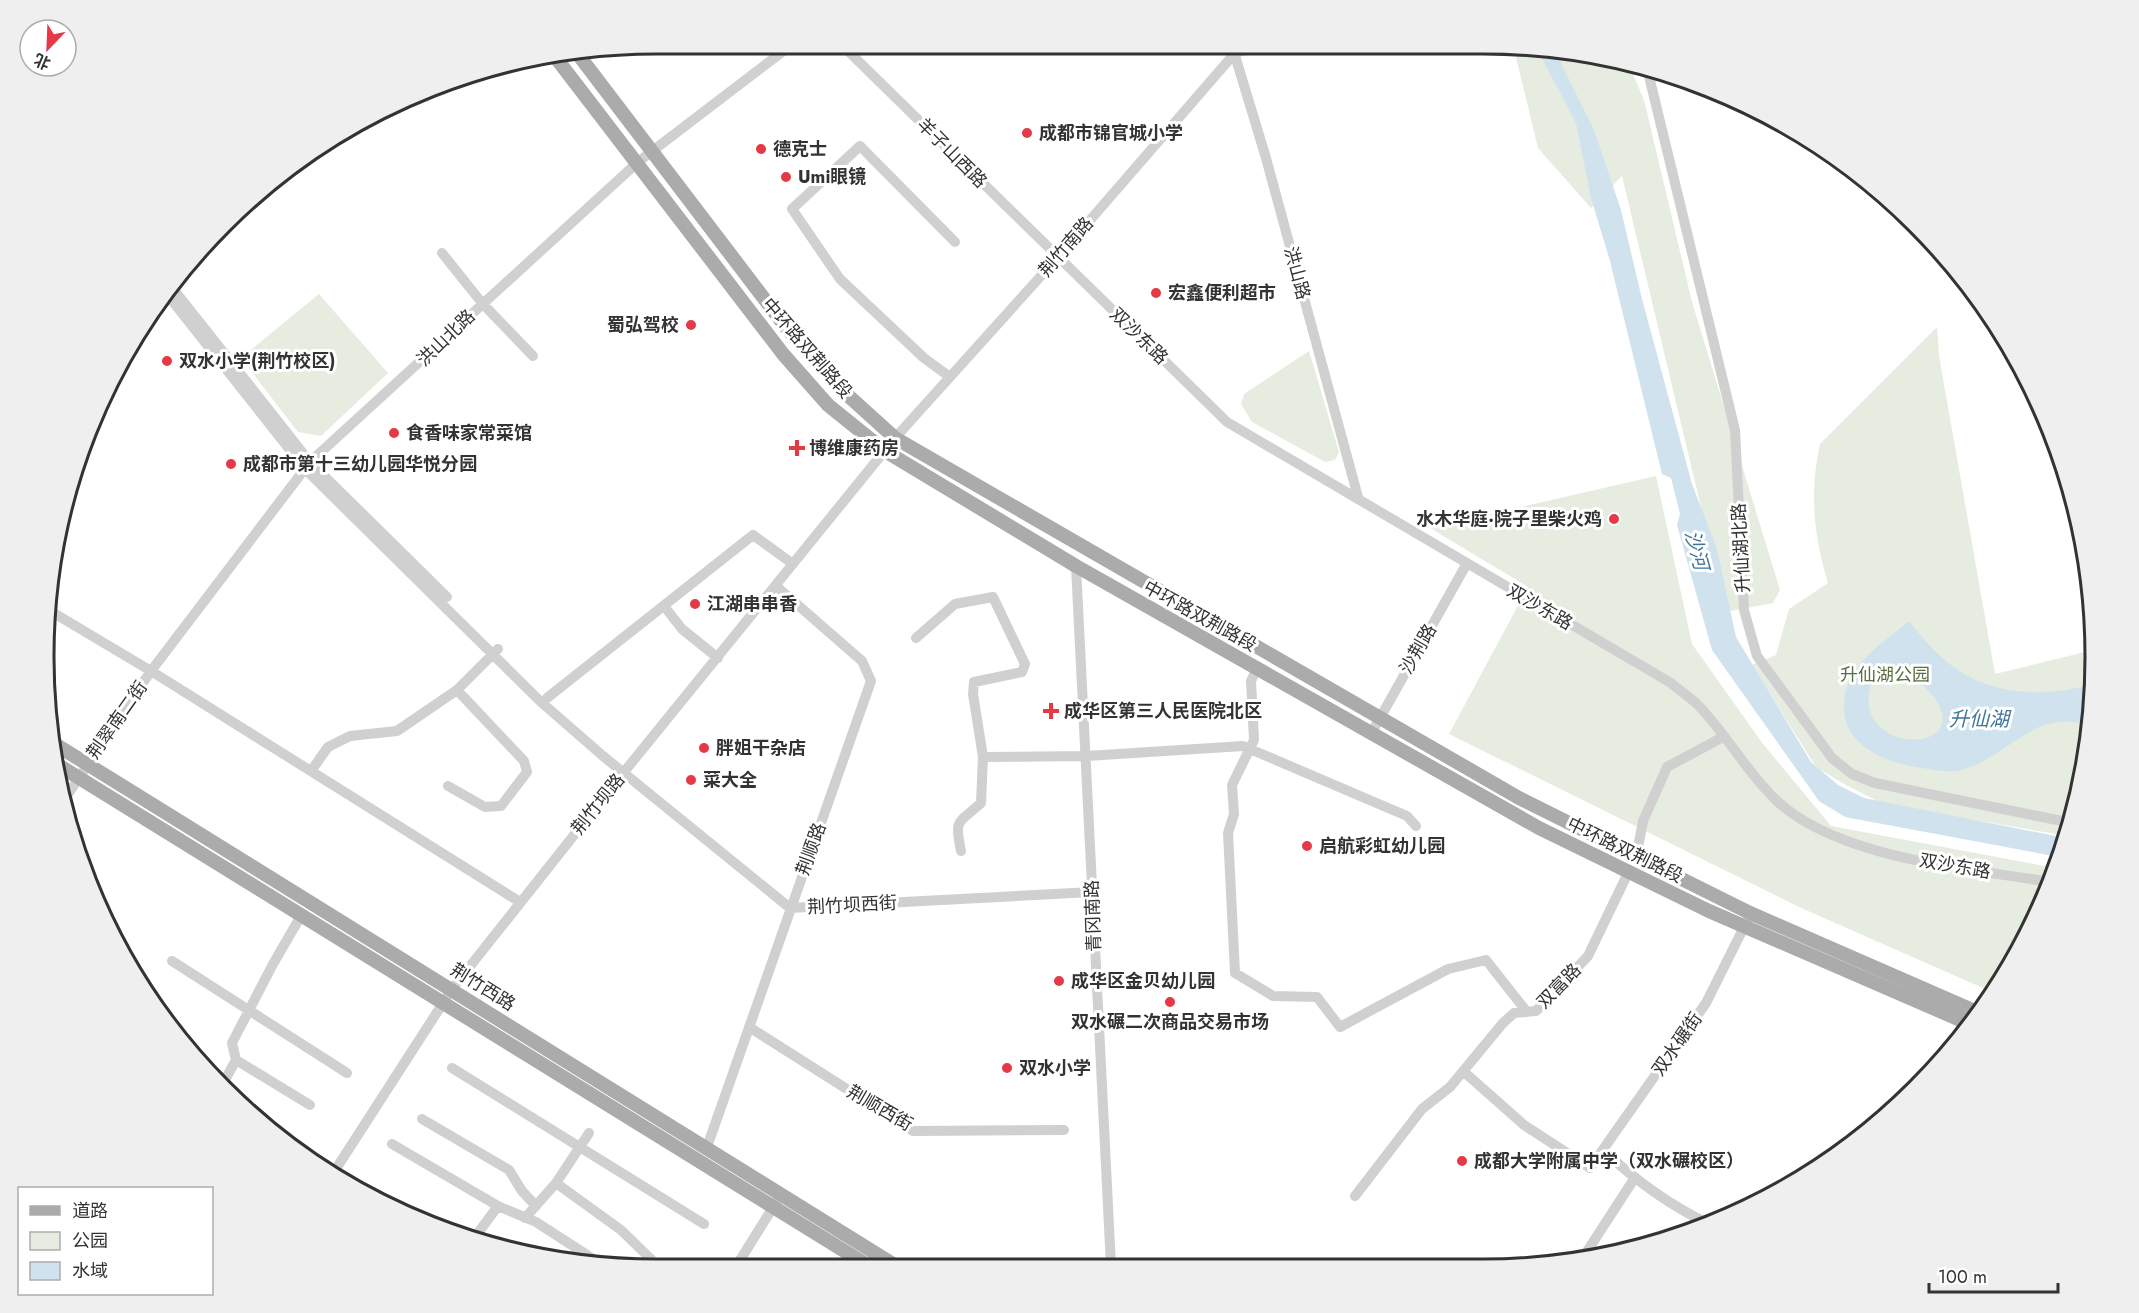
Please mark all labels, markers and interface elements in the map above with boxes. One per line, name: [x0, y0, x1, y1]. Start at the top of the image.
north arrow: [18, 18, 78, 78]
text: 北: [30, 48, 54, 75]
street label: 羊子山西路: [911, 112, 993, 194]
place label: 成都市锦官城小学: [1039, 120, 1183, 146]
marker: 成都市锦官城小学: [1020, 126, 1034, 140]
place label: 德克士: [773, 136, 827, 162]
marker: 德克士: [754, 142, 768, 156]
place label: Umi眼镜: [798, 164, 866, 190]
marker: Umi眼镜: [779, 170, 793, 184]
street label: 荆竹南路: [1033, 211, 1099, 283]
street label: 洪山路: [1277, 244, 1317, 302]
place label: 宏鑫便利超市: [1168, 280, 1276, 306]
marker: 宏鑫便利超市: [1149, 286, 1163, 300]
street label: 中环路双荆路段: [756, 292, 858, 404]
street label: 双沙东路: [1104, 302, 1174, 370]
street label: 洪山北路: [411, 304, 481, 372]
place label: 蜀弘驾校: [607, 312, 679, 338]
marker: 蜀弘驾校: [684, 318, 698, 332]
place label: 双水小学(荆竹校区): [179, 348, 335, 374]
marker: 双水小学(荆竹校区): [160, 354, 174, 368]
place label: 食香味家常菜馆: [406, 420, 532, 446]
marker: 食香味家常菜馆: [387, 426, 401, 440]
place label: 博维康药房: [809, 435, 899, 461]
marker: 博维康药房: [790, 441, 804, 455]
place label: 成都市第十三幼儿园华悦分园: [243, 451, 477, 477]
marker: 成都市第十三幼儿园华悦分园: [224, 457, 238, 471]
street label: 升仙湖北路: [1726, 502, 1756, 594]
place label: 水木华庭·院子里柴火鸡: [1416, 506, 1602, 532]
marker: 水木华庭·院子里柴火鸡: [1607, 512, 1621, 526]
water label: 沙河: [1677, 527, 1717, 577]
street label: 中环路双荆路段: [1139, 574, 1261, 658]
street label: 双沙东路: [1502, 578, 1578, 636]
place label: 江湖串串香: [707, 591, 797, 617]
marker: 江湖串串香: [688, 597, 702, 611]
street label: 沙荆路: [1393, 619, 1443, 679]
park label: 升仙湖公园: [1840, 662, 1930, 688]
street label: 荆翠南二街: [81, 676, 153, 764]
place label: 成华区第三人民医院北区: [1064, 698, 1262, 724]
marker: 成华区第三人民医院北区: [1042, 702, 1060, 720]
water label: 升仙湖: [1949, 705, 2012, 734]
place label: 胖姐干杂店: [716, 735, 806, 761]
marker: 胖姐干杂店: [697, 741, 711, 755]
place label: 菜大全: [703, 767, 757, 793]
street label: 荆竹坝路: [565, 768, 631, 840]
marker: 菜大全: [684, 773, 698, 787]
street label: 中环路双荆路段: [1563, 811, 1687, 889]
street label: 荆顺路: [790, 819, 832, 879]
place label: 启航彩虹幼儿园: [1319, 833, 1445, 859]
marker: 启航彩虹幼儿园: [1300, 839, 1314, 853]
street label: 双沙东路: [1917, 847, 1993, 885]
street label: 青冈南路: [1079, 880, 1107, 952]
street label: 荆竹坝西街: [806, 890, 898, 920]
street label: 荆竹西路: [446, 957, 520, 1017]
street label: 双富路: [1531, 958, 1587, 1014]
place label: 成华区金贝幼儿园: [1071, 968, 1215, 994]
marker: 成华区金贝幼儿园: [1052, 974, 1066, 988]
marker: 双水碾二次商品交易市场: [1163, 995, 1177, 1009]
street label: 双水碾街: [1646, 1007, 1708, 1081]
place label: 双水碾二次商品交易市场: [1071, 1009, 1269, 1035]
place label: 双水小学: [1019, 1055, 1091, 1081]
marker: 双水小学: [1000, 1061, 1014, 1075]
street label: 荆顺西街: [842, 1079, 918, 1137]
place label: 成都大学附属中学（双水碾校区）: [1474, 1148, 1744, 1174]
marker: 成都大学附属中学（双水碾校区）: [1455, 1154, 1469, 1168]
legend: [18, 1187, 213, 1295]
text: 道路: [72, 1198, 108, 1224]
text: 公园: [72, 1228, 108, 1254]
scale bar: [1929, 1256, 2058, 1294]
text: 水域: [72, 1258, 108, 1284]
text: 100 m: [1938, 1264, 1987, 1290]

